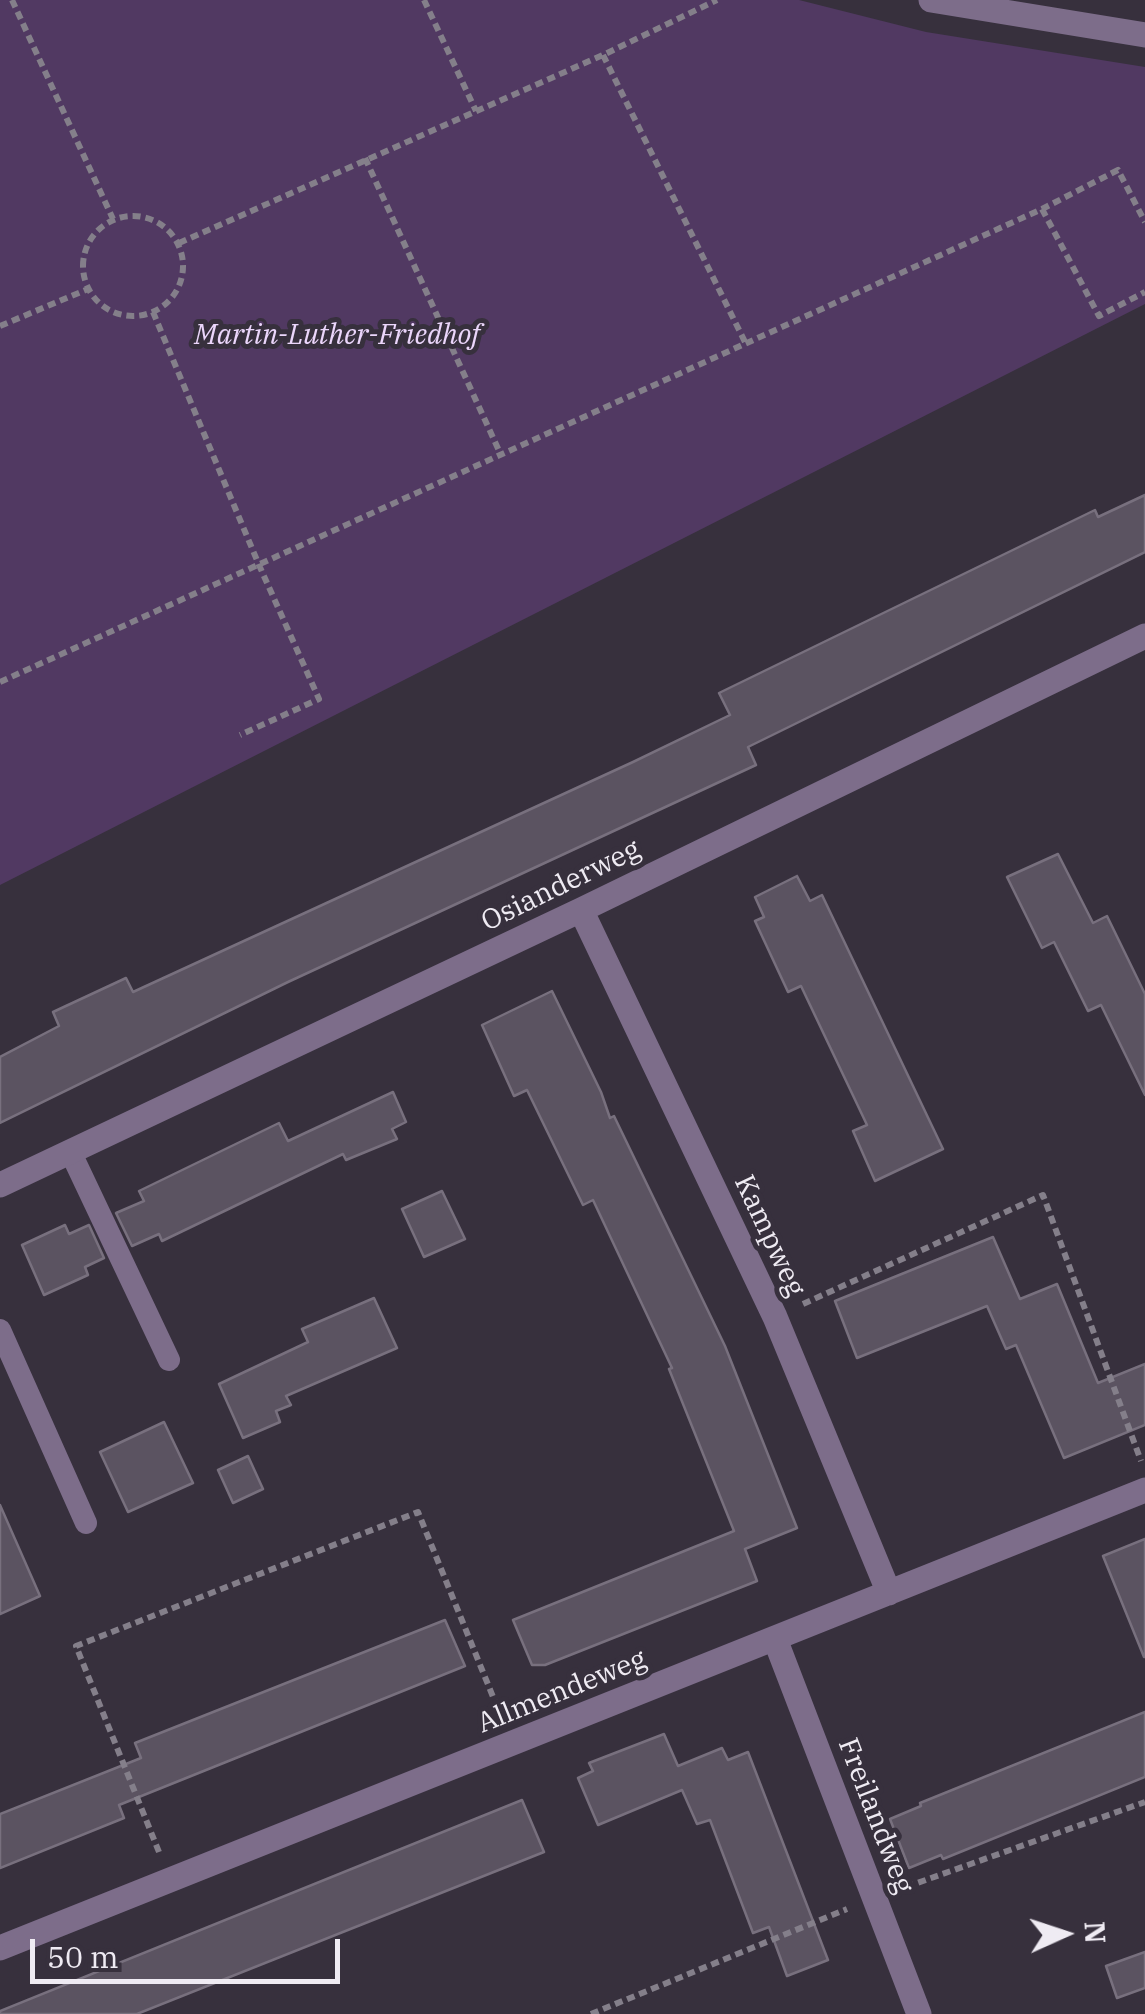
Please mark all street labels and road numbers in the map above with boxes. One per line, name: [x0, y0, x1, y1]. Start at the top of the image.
street label: Osianderweg: [476, 833, 646, 939]
street label: Kampweg: [726, 1170, 812, 1302]
street label: Allmendeweg: [473, 1643, 651, 1741]
street label: Freilandweg: [830, 1734, 920, 1898]

